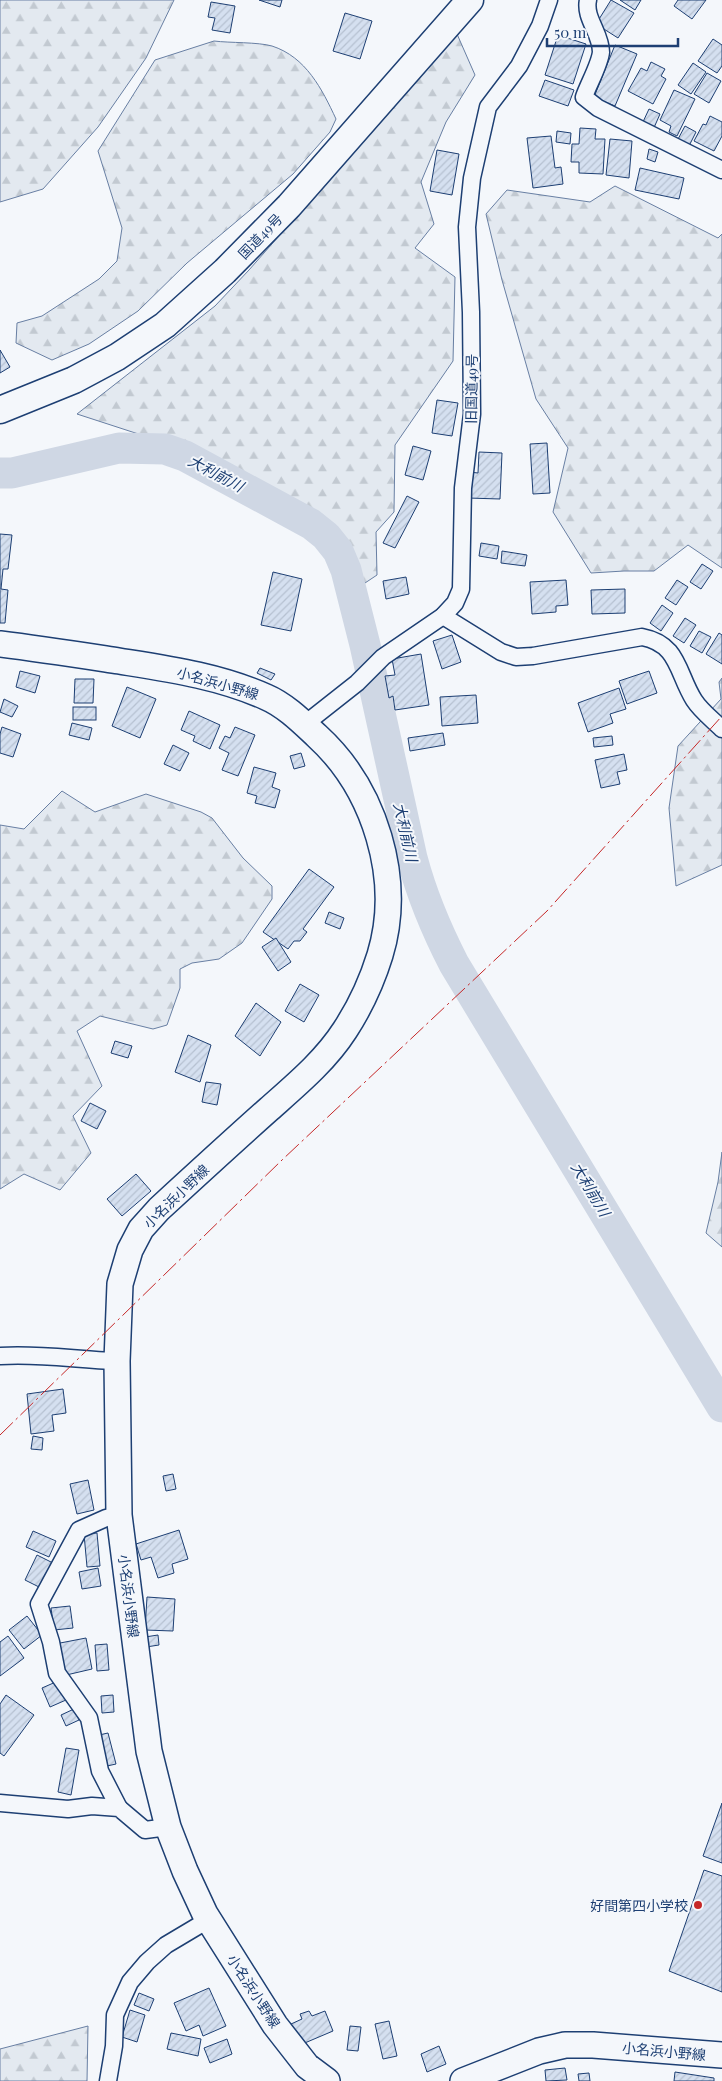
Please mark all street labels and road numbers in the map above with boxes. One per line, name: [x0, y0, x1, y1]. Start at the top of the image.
street label: 国道49号: [234, 209, 286, 263]
street label: 旧国道49号: [461, 354, 481, 424]
street label: 小名浜小野線: [175, 662, 261, 704]
street label: 小名浜小野線: [139, 1160, 213, 1232]
street label: 小名浜小野線: [114, 1553, 144, 1639]
street label: 小名浜小野線: [223, 1951, 285, 2031]
street label: 小名浜小野線: [621, 2038, 707, 2064]

